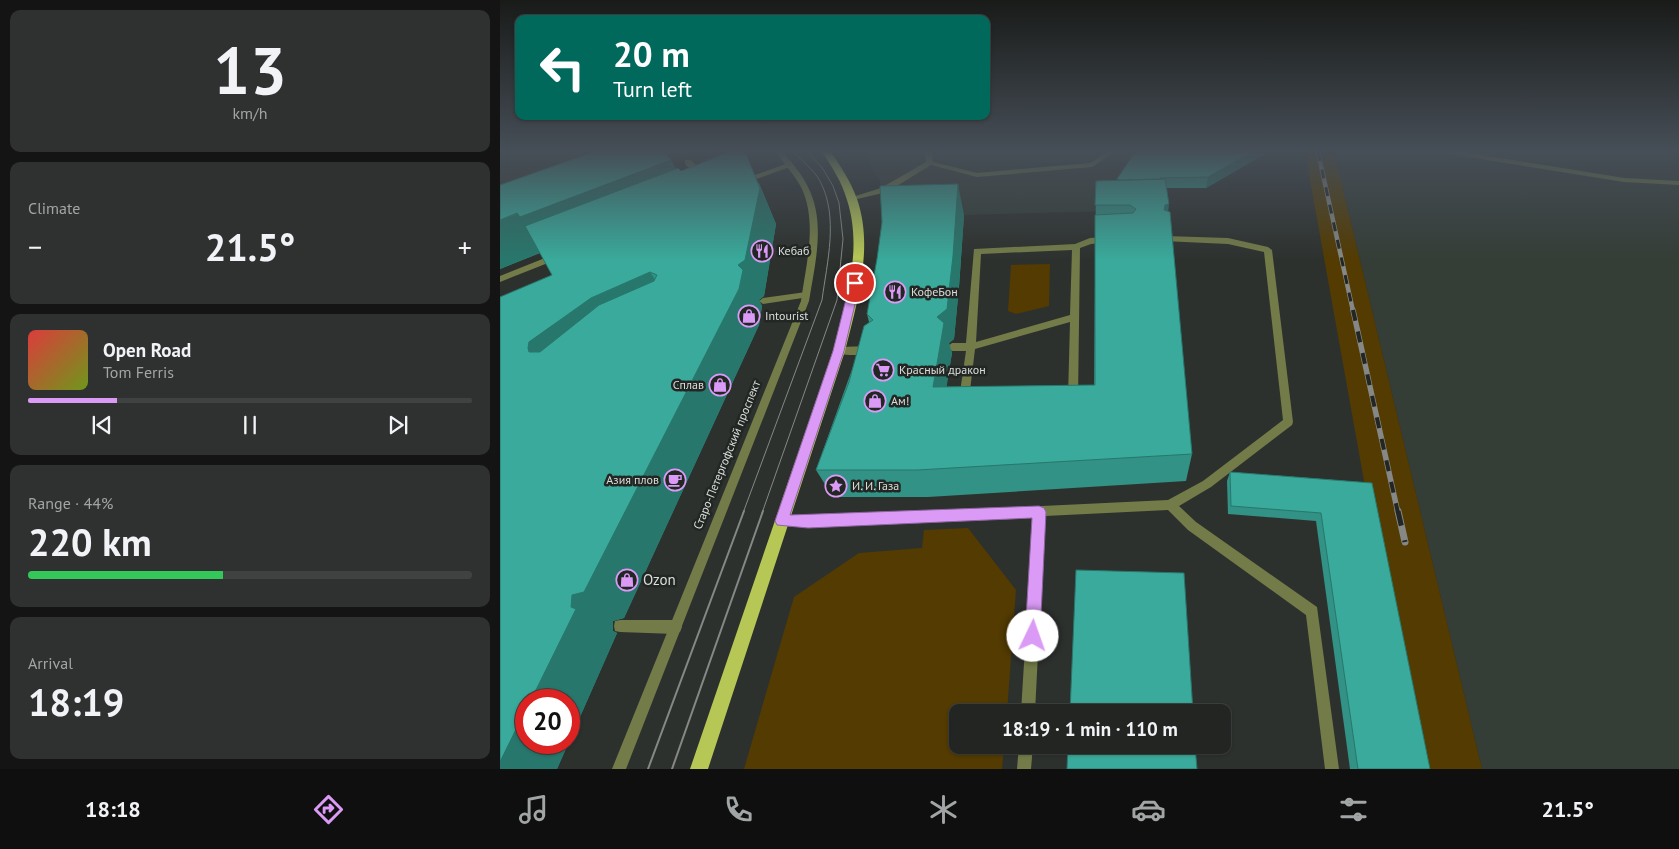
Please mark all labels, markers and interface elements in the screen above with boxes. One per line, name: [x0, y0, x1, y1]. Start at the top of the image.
text: 13: [213, 28, 287, 112]
text: 20 m: [613, 31, 690, 77]
icon: left: [530, 35, 595, 100]
text: Turn left: [613, 75, 692, 103]
text: km/h: [232, 103, 268, 123]
text: Climate: [28, 198, 80, 218]
text: 21.5°: [205, 222, 295, 271]
text: −: [28, 228, 42, 265]
text: +: [458, 228, 472, 265]
restaurant icon: Кебаб: [750, 239, 774, 263]
place label: Кебаб: [778, 243, 809, 258]
pin: [834, 262, 876, 304]
icon: arrive: [841, 269, 869, 297]
restaurant icon: КофеБон: [883, 280, 907, 304]
place label: КофеБон: [911, 284, 958, 299]
shop icon: Intourist: [737, 304, 761, 328]
place label: Intourist: [765, 308, 808, 323]
text: Open Road: [103, 338, 191, 362]
supermarket icon: Красный дракон: [871, 358, 895, 382]
text: Tom Ferris: [103, 362, 174, 382]
place label: Красный дракон: [899, 362, 986, 377]
shop icon: Сплав: [708, 373, 732, 397]
place label: Сплав: [673, 377, 704, 392]
street label: Старо-Петергофский проспект: [690, 378, 763, 531]
shop icon: Ам!: [863, 389, 887, 413]
place label: Ам!: [891, 393, 909, 408]
icon: previous: [88, 411, 116, 439]
icon: pause: [236, 411, 264, 439]
icon: next: [384, 411, 412, 439]
cafe icon: Азия плов: [663, 468, 687, 492]
place label: Азия плов: [606, 472, 659, 487]
place icon: И. И. Газа: [824, 474, 848, 498]
place label: И. И. Газа: [852, 478, 899, 493]
text: Range · 44%: [28, 493, 113, 513]
text: 220 km: [28, 517, 152, 566]
shop icon: Ozon: [615, 568, 639, 592]
place label: Ozon: [643, 570, 676, 589]
position arrow: [1006, 609, 1058, 661]
text: Arrival: [28, 653, 73, 673]
text: 18:19: [28, 677, 124, 726]
speed limit sign: 20: [515, 689, 580, 754]
text: 18:19 · 1 min · 110 m: [1002, 717, 1178, 741]
icon: directions: [311, 792, 346, 827]
icon: music: [516, 792, 551, 827]
icon: phone: [721, 792, 756, 827]
icon: climate: [926, 792, 961, 827]
icon: car: [1131, 792, 1166, 827]
icon: filters: [1336, 792, 1371, 827]
text: 18:18: [85, 795, 141, 823]
text: 21.5°: [1541, 795, 1594, 823]

